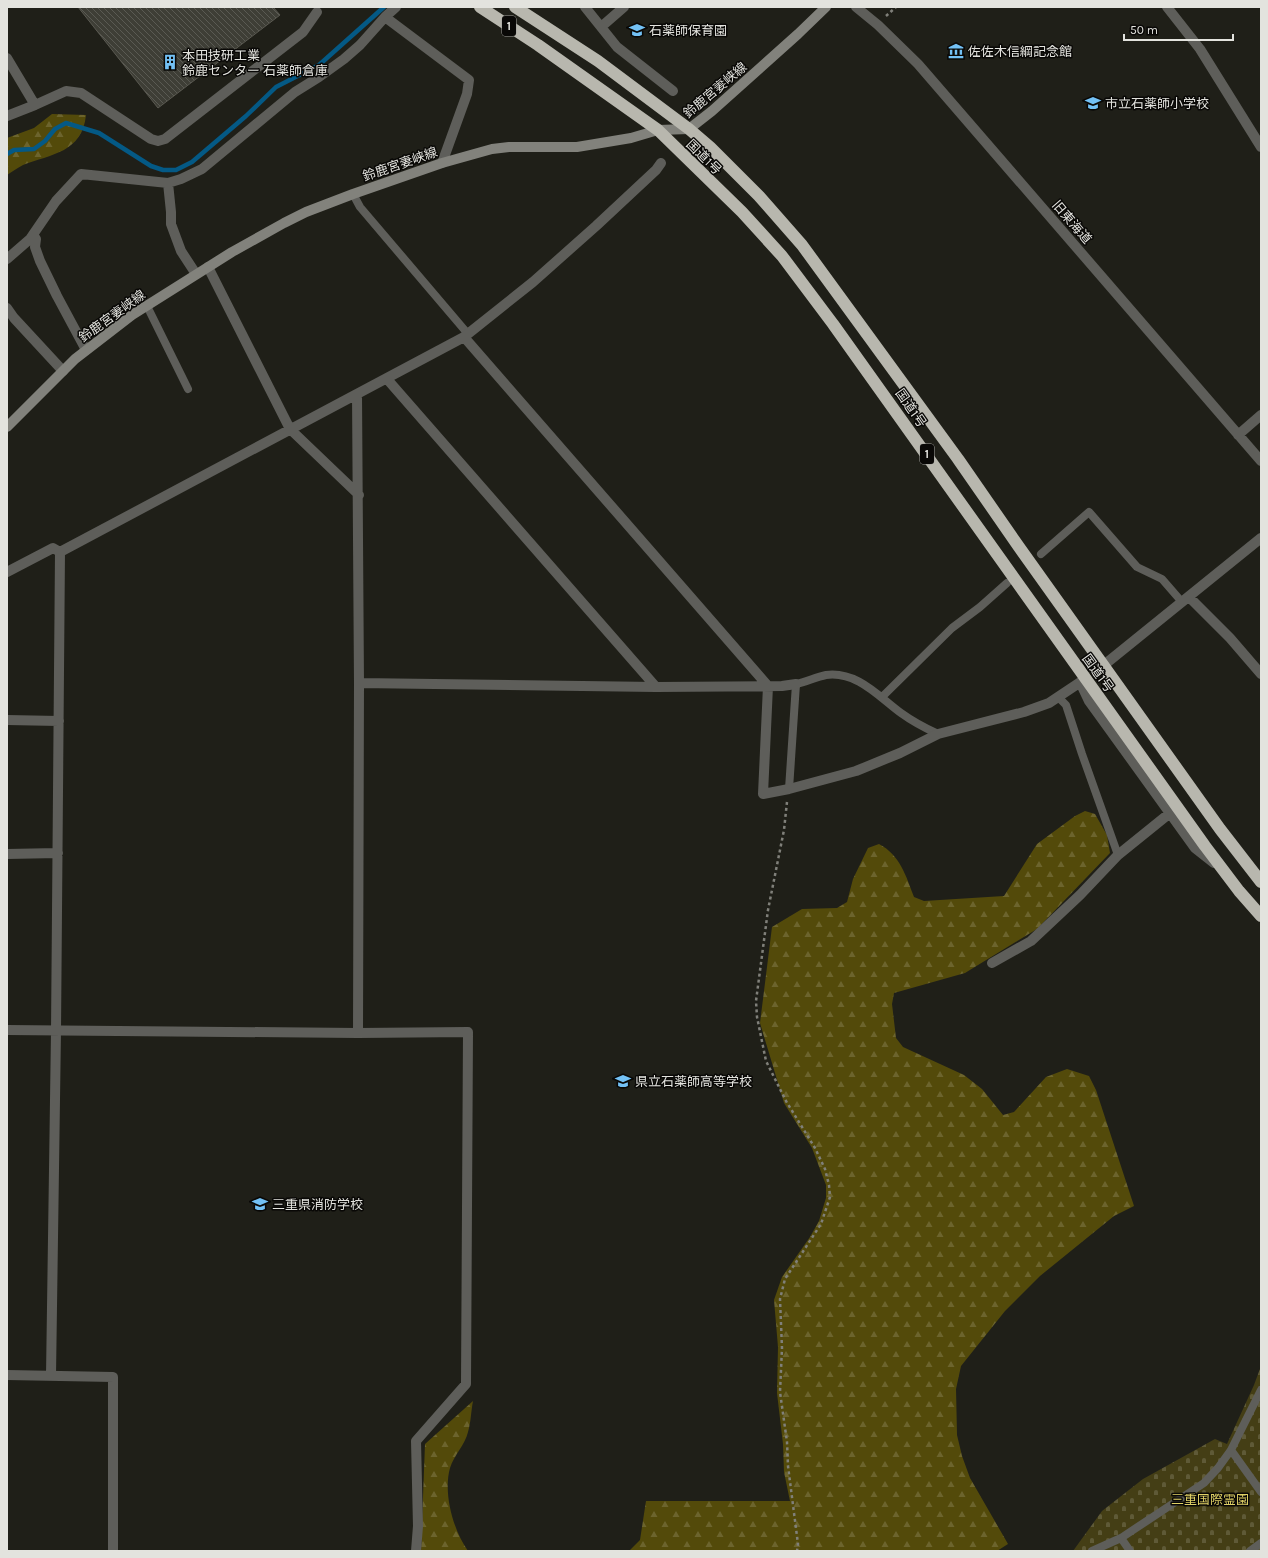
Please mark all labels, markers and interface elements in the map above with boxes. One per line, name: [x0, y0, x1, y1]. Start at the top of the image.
road number: 1: [502, 16, 516, 36]
scale bar: [1124, 16, 1233, 42]
school or university icon: 石薬師保育園: [628, 21, 646, 39]
place label: 石薬師保育園: [649, 23, 727, 38]
text: 50 m: [1130, 23, 1158, 37]
museum icon: 佐佐木信綱記念館: [947, 42, 965, 60]
place label: 佐佐木信綱記念館: [968, 44, 1072, 59]
place label: 本田技研工業 鈴鹿センター 石薬師倉庫: [182, 48, 328, 78]
building icon: 本田技研工業 鈴鹿センター 石薬師倉庫: [161, 53, 179, 71]
street label: 鈴鹿宮妻峡線: [680, 59, 750, 121]
school or university icon: 市立石薬師小学校: [1084, 94, 1102, 112]
place label: 市立石薬師小学校: [1105, 96, 1209, 111]
street label: 国道1号: [683, 136, 725, 178]
street label: 鈴鹿宮妻峡線: [361, 144, 439, 184]
street label: 旧東海道: [1049, 197, 1095, 247]
street label: 鈴鹿宮妻峡線: [76, 287, 148, 345]
street label: 国道1号: [892, 386, 930, 430]
road number: 1: [920, 444, 934, 464]
street label: 国道1号: [1079, 651, 1117, 695]
school or university icon: 県立石薬師高等学校: [614, 1072, 632, 1090]
place label: 県立石薬師高等学校: [635, 1074, 752, 1089]
school or university icon: 三重県消防学校: [251, 1195, 269, 1213]
place label: 三重県消防学校: [272, 1197, 363, 1212]
park label: 三重国際霊園: [1171, 1492, 1249, 1507]

